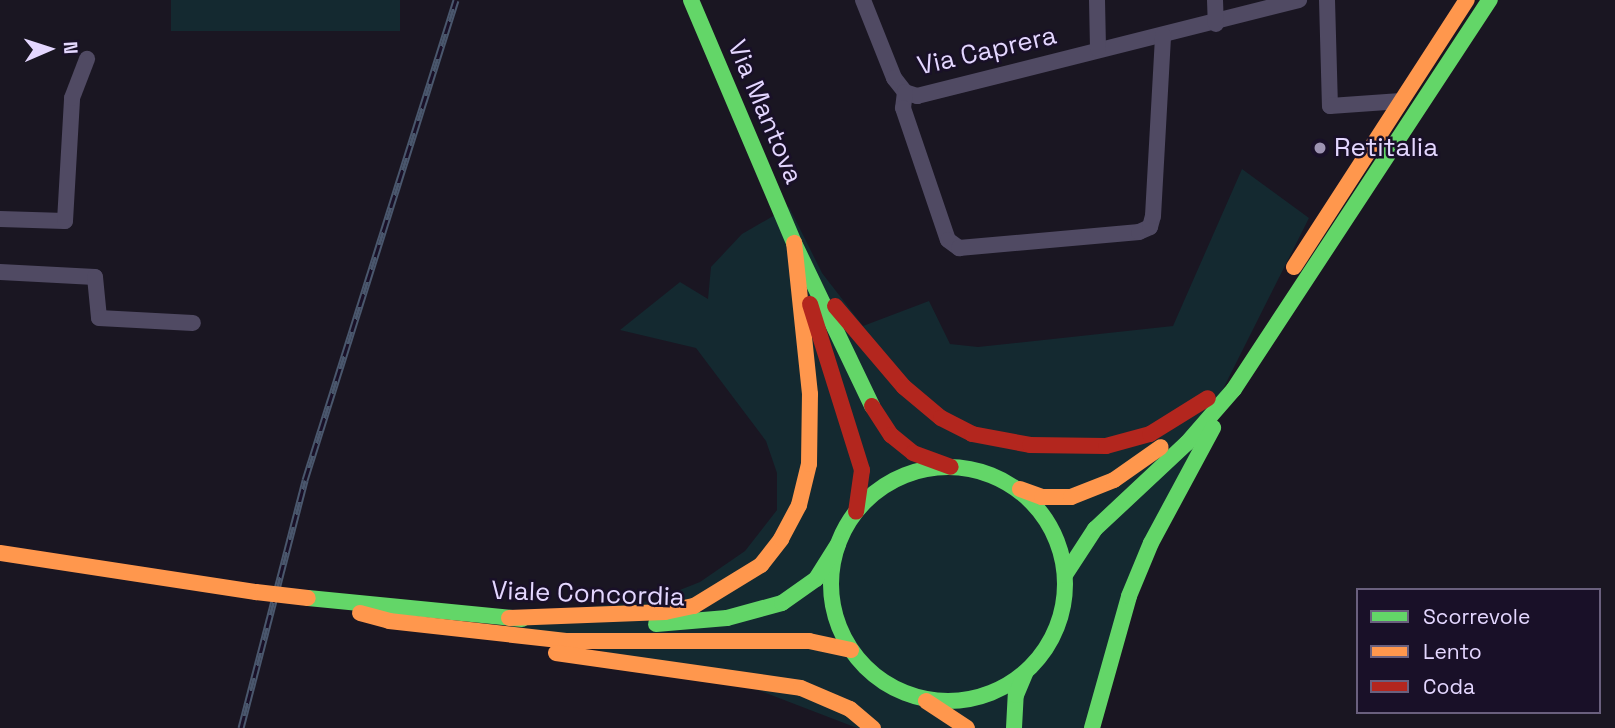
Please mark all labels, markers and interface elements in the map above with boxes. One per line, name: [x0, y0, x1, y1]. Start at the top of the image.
north arrow: [14, 14, 84, 84]
street label: Via Caprera: [915, 20, 1059, 82]
street label: Via Mantova: [721, 36, 809, 188]
text: N: [58, 41, 83, 55]
place label: Retitalia: [1334, 132, 1438, 164]
marker: Retitalia: [1312, 140, 1328, 156]
street label: Viale Concordia: [491, 575, 685, 613]
legend: [1356, 588, 1601, 714]
text: Scorrevole: [1423, 603, 1530, 630]
text: Lento: [1423, 638, 1482, 665]
text: Coda: [1423, 673, 1475, 700]

